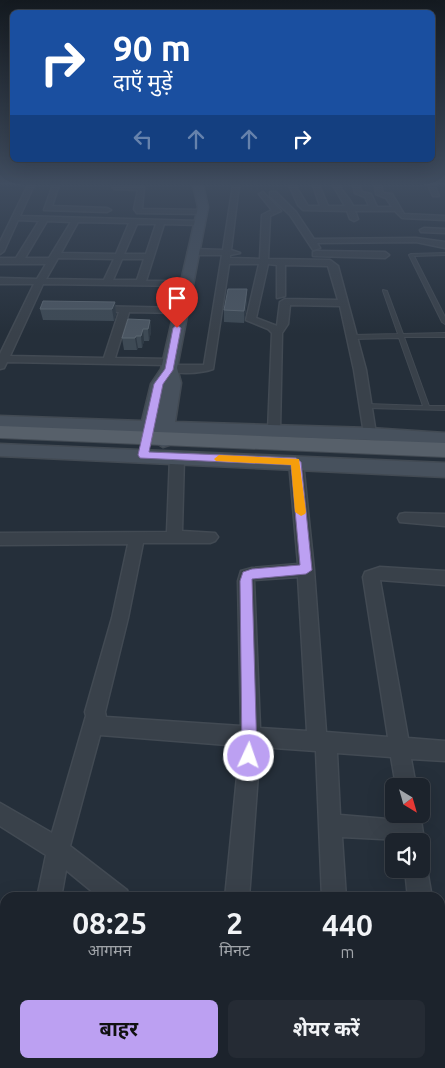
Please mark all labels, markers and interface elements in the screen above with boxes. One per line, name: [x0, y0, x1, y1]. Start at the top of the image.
text: 90 m: [113, 28, 191, 68]
icon: right: [30, 30, 95, 95]
text: दाएँ मुड़ें: [113, 69, 173, 94]
icon: left: [129, 125, 157, 153]
icon: ahead: [182, 125, 210, 153]
icon: ahead: [235, 125, 263, 153]
icon: right: [288, 125, 316, 153]
pin: [156, 277, 198, 328]
icon: arrive: [163, 284, 191, 312]
position arrow: [222, 729, 274, 781]
north arrow: [385, 778, 430, 822]
map controls: [385, 778, 430, 878]
button: sound: [385, 833, 430, 878]
text: 08:25: [72, 906, 147, 940]
text: 2: [226, 906, 243, 940]
text: 440: [322, 908, 373, 942]
text: आगमन: [88, 941, 132, 959]
text: मिनट: [219, 941, 250, 959]
text: m: [341, 943, 354, 961]
button: बाहर: [20, 1000, 218, 1058]
button: शेयर करें: [228, 1000, 425, 1058]

